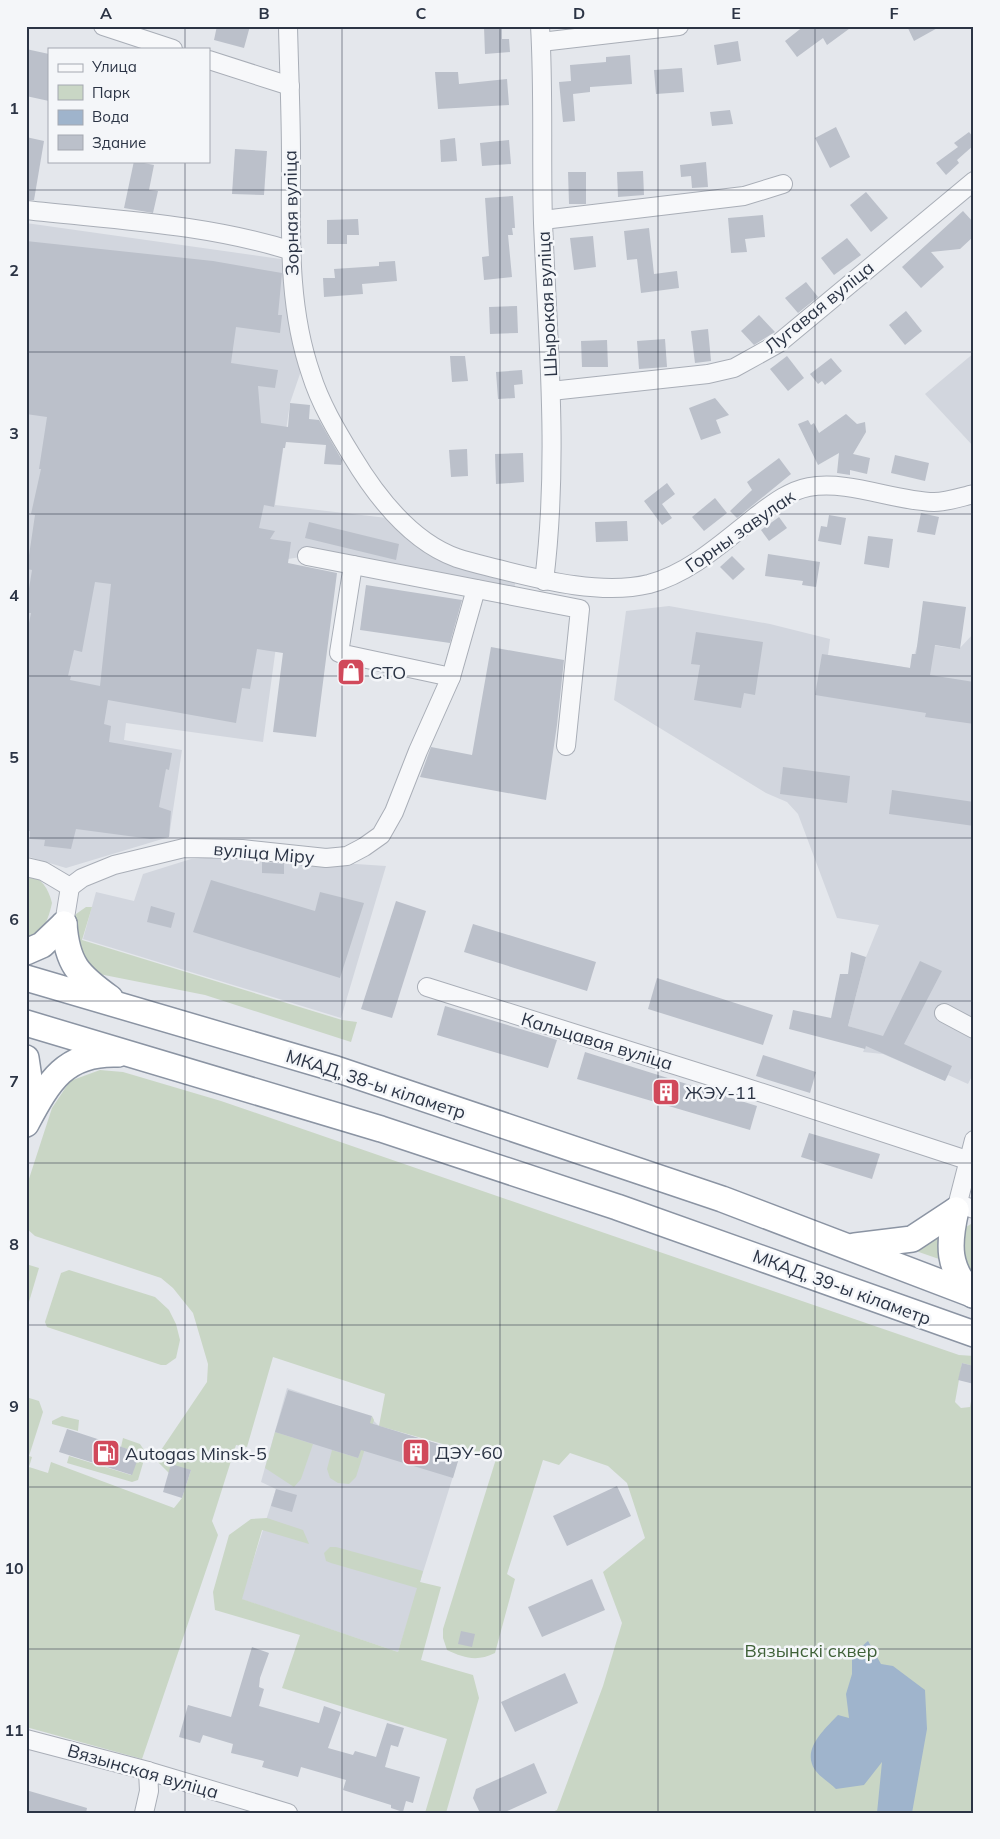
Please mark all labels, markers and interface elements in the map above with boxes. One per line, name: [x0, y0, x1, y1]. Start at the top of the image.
text: A: [100, 3, 112, 23]
text: B: [258, 3, 270, 23]
text: C: [416, 3, 427, 23]
text: D: [573, 3, 585, 23]
text: E: [731, 3, 741, 23]
text: F: [889, 3, 899, 23]
legend: [48, 48, 210, 162]
text: Улица: [91, 57, 137, 76]
text: Парк: [92, 83, 131, 102]
text: 1: [9, 98, 19, 118]
text: Вода: [92, 107, 129, 126]
text: Здание: [92, 133, 146, 152]
street label: Зорная вуліца: [278, 150, 304, 276]
street label: Шырокая вуліца: [532, 231, 562, 377]
street label: Лугавая вуліца: [760, 256, 878, 358]
text: 2: [9, 260, 19, 280]
text: 3: [9, 423, 19, 443]
street label: Горны завулак: [681, 484, 800, 577]
text: 4: [9, 585, 19, 605]
shop icon: СТО: [336, 657, 366, 687]
place label: СТО: [370, 661, 406, 684]
text: 5: [9, 747, 19, 767]
street label: вуліца Міру: [212, 837, 316, 869]
text: 6: [9, 909, 19, 929]
street label: Кальцавая вуліца: [519, 1007, 675, 1075]
street label: МКАД, 38-ы кіламетр: [283, 1044, 469, 1124]
text: 7: [9, 1071, 19, 1091]
building icon: ЖЭУ-11: [651, 1077, 681, 1107]
place label: ЖЭУ-11: [685, 1081, 757, 1104]
text: 8: [9, 1234, 19, 1254]
street label: МКАД, 39-ы кіламетр: [750, 1244, 934, 1330]
text: 9: [9, 1396, 19, 1416]
building icon: ДЭУ-60: [401, 1437, 431, 1467]
fuel station icon: Autogas Minsk-5: [91, 1438, 121, 1468]
place label: ДЭУ-60: [435, 1441, 503, 1464]
place label: Autogas Minsk-5: [125, 1442, 267, 1465]
text: 10: [4, 1558, 24, 1578]
park label: Вязынскі сквер: [744, 1639, 878, 1662]
text: 11: [4, 1720, 24, 1740]
street label: Вязынская вуліца: [65, 1738, 221, 1804]

